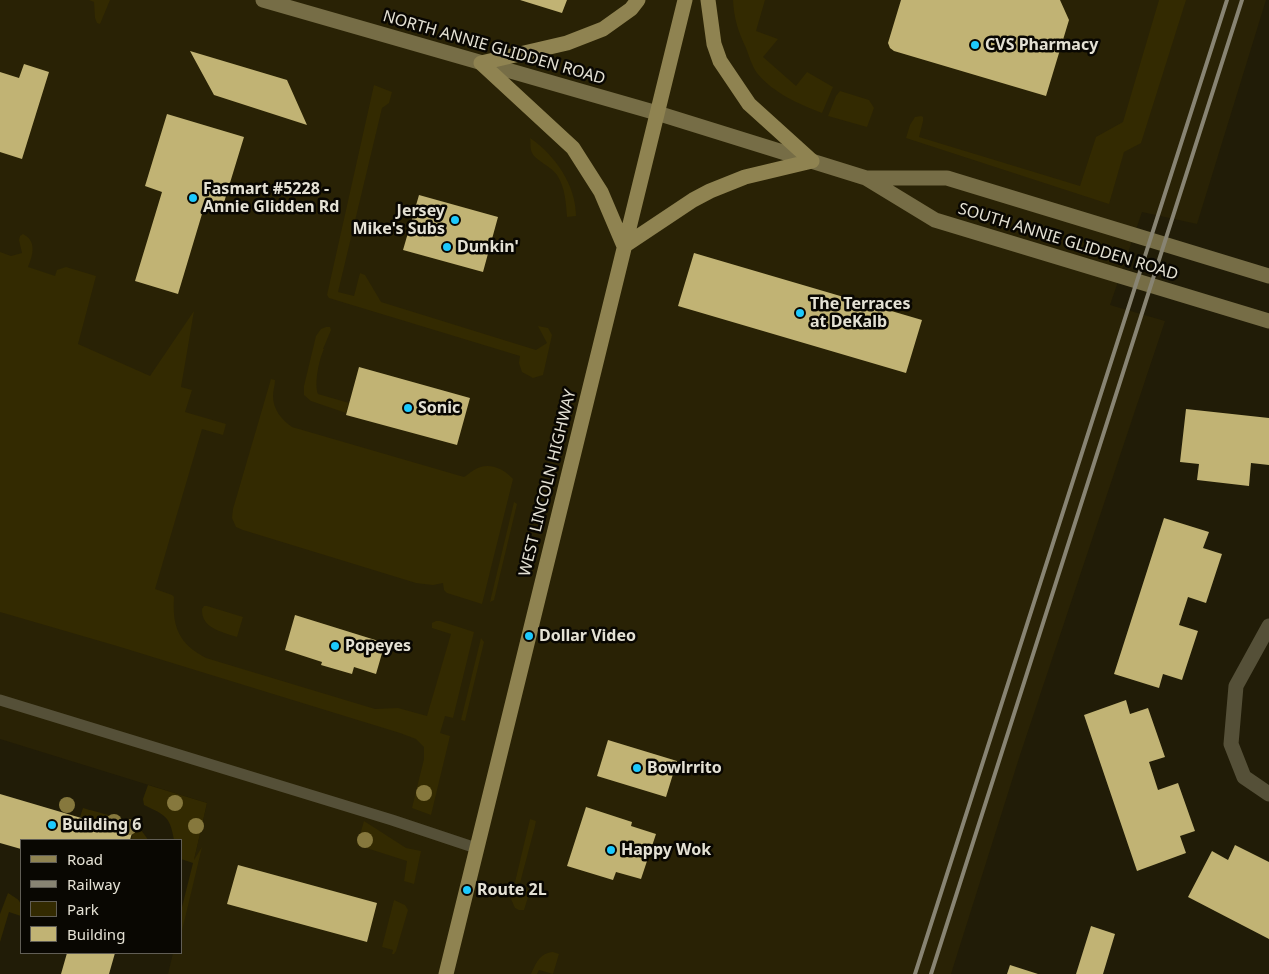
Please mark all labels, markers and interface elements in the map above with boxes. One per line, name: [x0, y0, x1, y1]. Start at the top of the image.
street label: NORTH ANNIE GLIDDEN ROAD: [381, 7, 607, 89]
place label: CVS Pharmacy: [985, 35, 1098, 55]
marker: CVS Pharmacy: [969, 39, 981, 51]
place label: Fasmart #5228 - Annie Glidden Rd: [203, 179, 339, 217]
marker: Fasmart #5228 - Annie Glidden Rd: [187, 192, 199, 204]
street label: SOUTH ANNIE GLIDDEN ROAD: [956, 199, 1180, 285]
place label: Jersey Mike's Subs: [352, 201, 445, 239]
marker: Jersey Mike's Subs: [449, 214, 461, 226]
place label: Dunkin': [457, 237, 519, 257]
marker: Dunkin': [441, 241, 453, 253]
place label: The Terraces at DeKalb: [810, 294, 910, 332]
marker: The Terraces at DeKalb: [794, 307, 806, 319]
street label: WEST LINCOLN HIGHWAY: [515, 388, 581, 578]
place label: Sonic: [418, 398, 460, 418]
marker: Sonic: [402, 402, 414, 414]
place label: Dollar Video: [539, 626, 636, 646]
marker: Dollar Video: [523, 630, 535, 642]
place label: Popeyes: [345, 636, 411, 656]
marker: Popeyes: [329, 640, 341, 652]
place label: Bowlrrito: [647, 758, 722, 778]
marker: Bowlrrito: [631, 762, 643, 774]
place label: Building 6: [62, 815, 141, 835]
marker: Building 6: [46, 819, 58, 831]
legend: [20, 839, 182, 954]
place label: Happy Wok: [621, 840, 711, 860]
marker: Happy Wok: [605, 844, 617, 856]
text: Road: [67, 849, 103, 869]
text: Railway: [67, 874, 120, 894]
place label: Route 2L: [477, 880, 547, 900]
marker: Route 2L: [461, 884, 473, 896]
text: Park: [67, 899, 99, 919]
text: Building: [67, 924, 125, 944]

